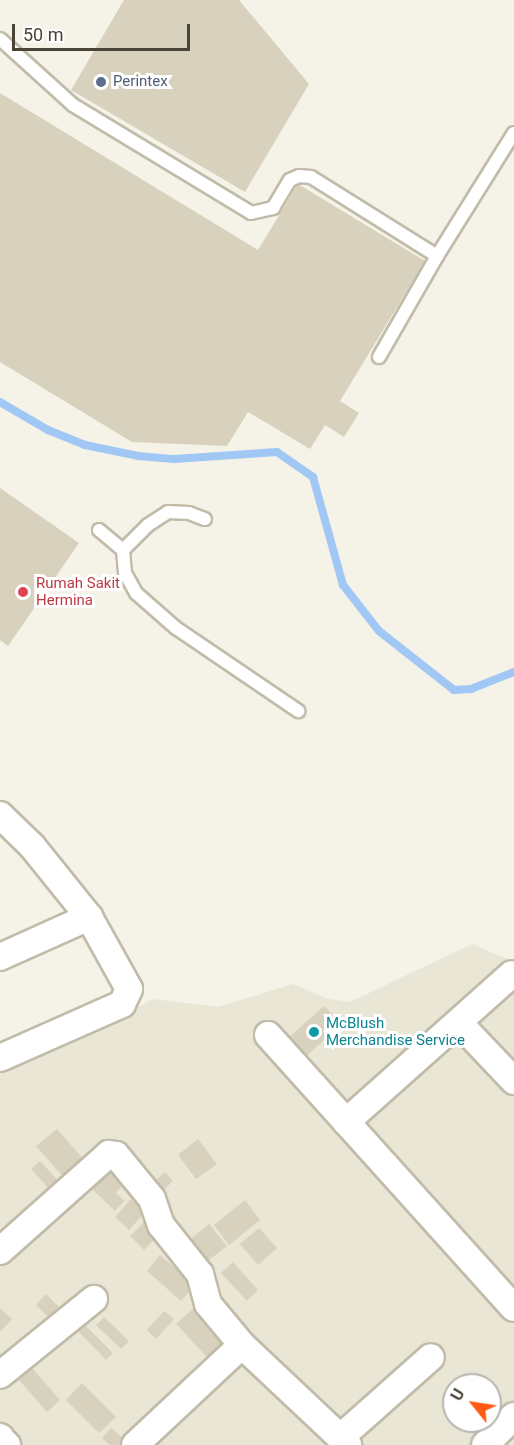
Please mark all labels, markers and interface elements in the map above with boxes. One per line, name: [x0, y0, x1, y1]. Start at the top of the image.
scale bar: [15, 12, 194, 50]
text: 50 m: [23, 24, 63, 45]
place label: Perintex: [113, 73, 168, 91]
marker: Perintex: [94, 75, 108, 89]
place label: Rumah Sakit Hermina: [36, 574, 120, 609]
marker: Rumah Sakit Hermina: [14, 583, 32, 601]
place label: McBlush Merchandise Service: [326, 1014, 465, 1049]
marker: McBlush Merchandise Service: [307, 1025, 321, 1039]
north arrow: [442, 1373, 502, 1433]
text: U: [447, 1385, 469, 1404]

